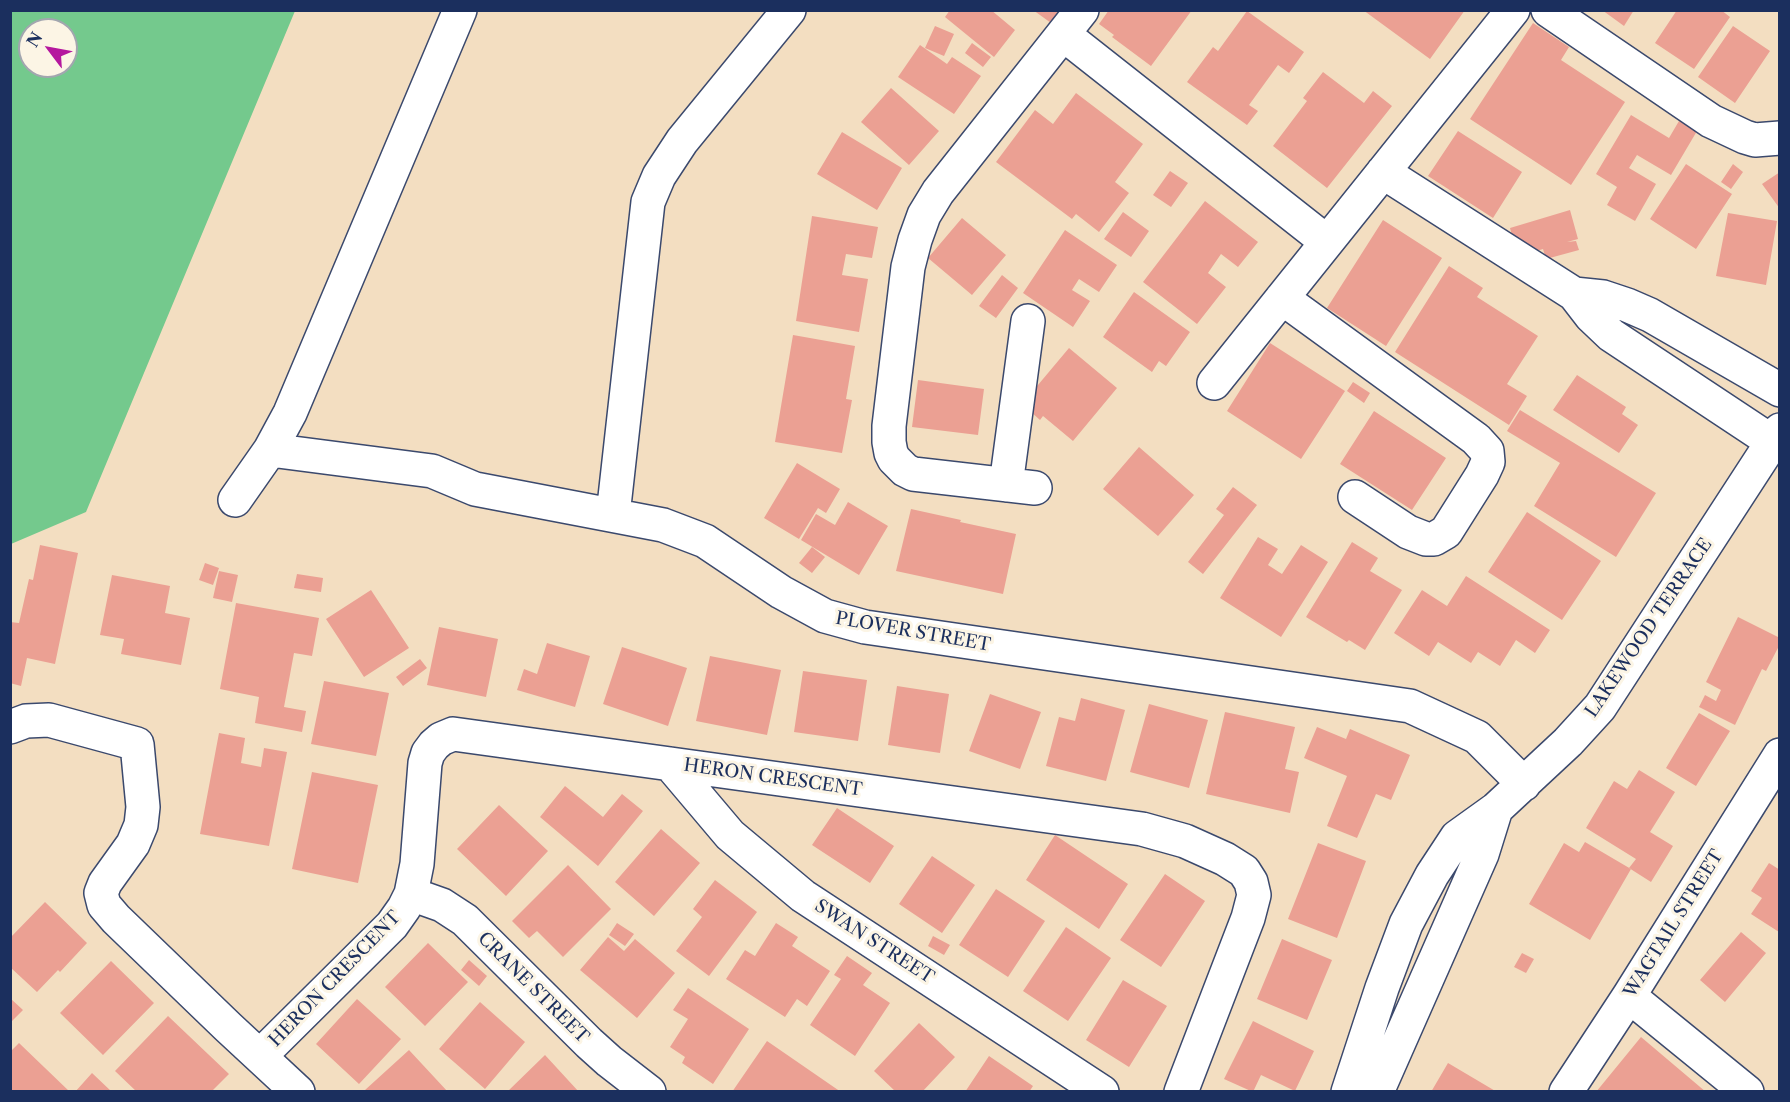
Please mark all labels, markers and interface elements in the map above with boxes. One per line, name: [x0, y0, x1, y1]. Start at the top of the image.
north arrow: [18, 18, 78, 78]
text: N: [22, 28, 47, 51]
street label: LAKEWOOD TERRACE: [1581, 534, 1717, 722]
street label: PLOVER STREET: [834, 608, 992, 656]
street label: HERON CRESCENT: [682, 755, 864, 801]
street label: WAGTAIL STREET: [1620, 846, 1728, 1002]
street label: SWAN STREET: [810, 895, 938, 989]
street label: HERON CRESCENT: [265, 907, 405, 1051]
street label: CRANE STREET: [473, 928, 593, 1048]

